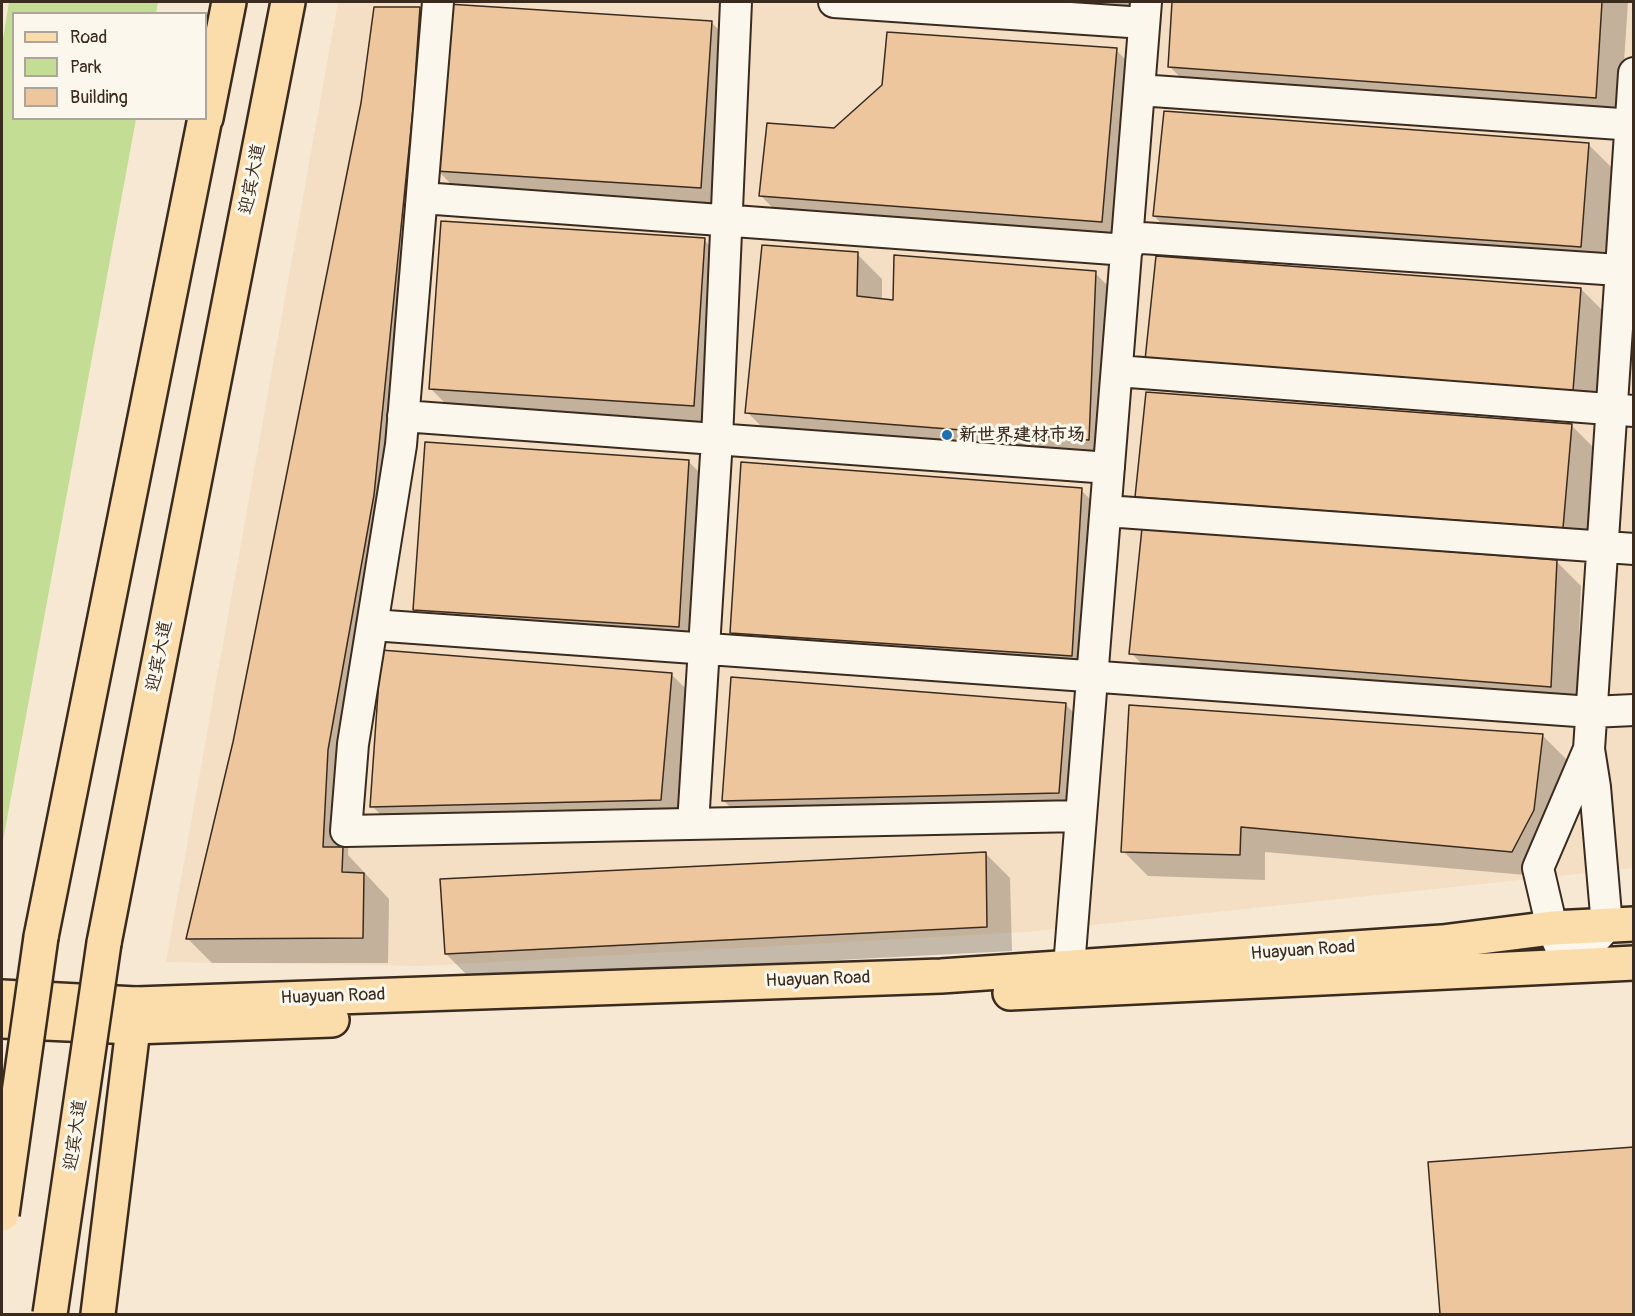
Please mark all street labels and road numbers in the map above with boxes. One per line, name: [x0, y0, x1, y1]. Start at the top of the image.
street label: 迎宾大道: [236, 142, 270, 216]
street label: 迎宾大道: [143, 619, 177, 693]
street label: Huayuan Road: [1250, 937, 1356, 965]
street label: Huayuan Road: [765, 967, 871, 993]
street label: Huayuan Road: [280, 984, 386, 1010]
street label: 迎宾大道: [60, 1098, 92, 1172]

